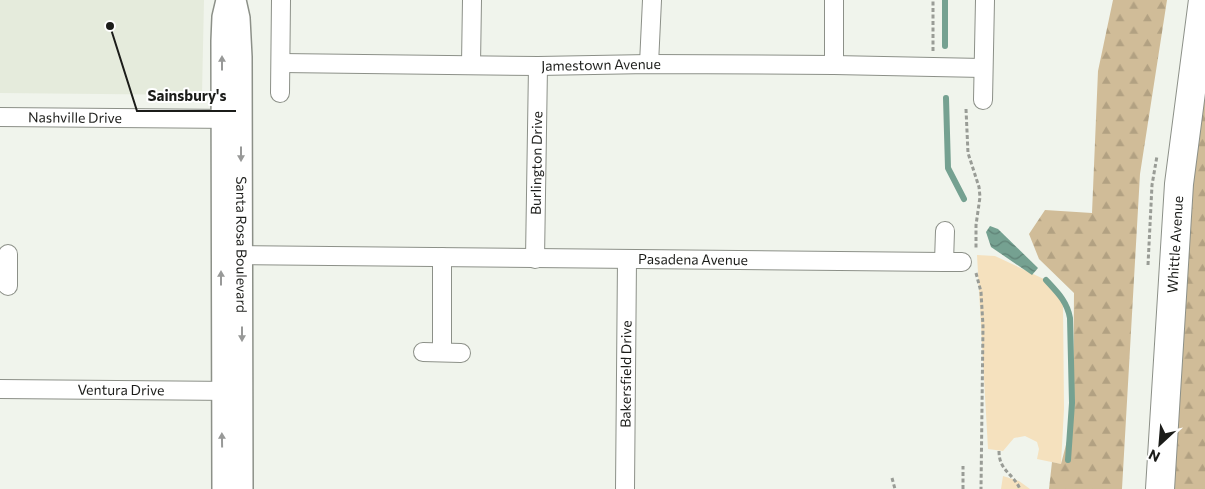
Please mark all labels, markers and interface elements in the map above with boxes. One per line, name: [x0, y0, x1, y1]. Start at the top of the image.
one-way arrow: [218, 55, 226, 71]
street label: Jamestown Avenue: [541, 55, 661, 74]
callout: Sainsbury's: [137, 81, 236, 111]
text: Sainsbury's: [148, 86, 227, 104]
street label: Nashville Drive: [28, 108, 122, 126]
street label: Burlington Drive: [527, 111, 545, 215]
one-way arrow: [237, 146, 245, 162]
street label: Santa Rosa Boulevard: [233, 176, 251, 313]
street label: Whittle Avenue: [1163, 195, 1186, 294]
street label: Pasadena Avenue: [638, 250, 748, 268]
one-way arrow: [217, 270, 225, 286]
street label: Bakersfield Drive: [617, 320, 634, 428]
one-way arrow: [238, 326, 246, 342]
street label: Ventura Drive: [77, 381, 165, 398]
north arrow: [1135, 419, 1185, 469]
one-way arrow: [218, 432, 226, 448]
text: N: [1146, 446, 1163, 466]

